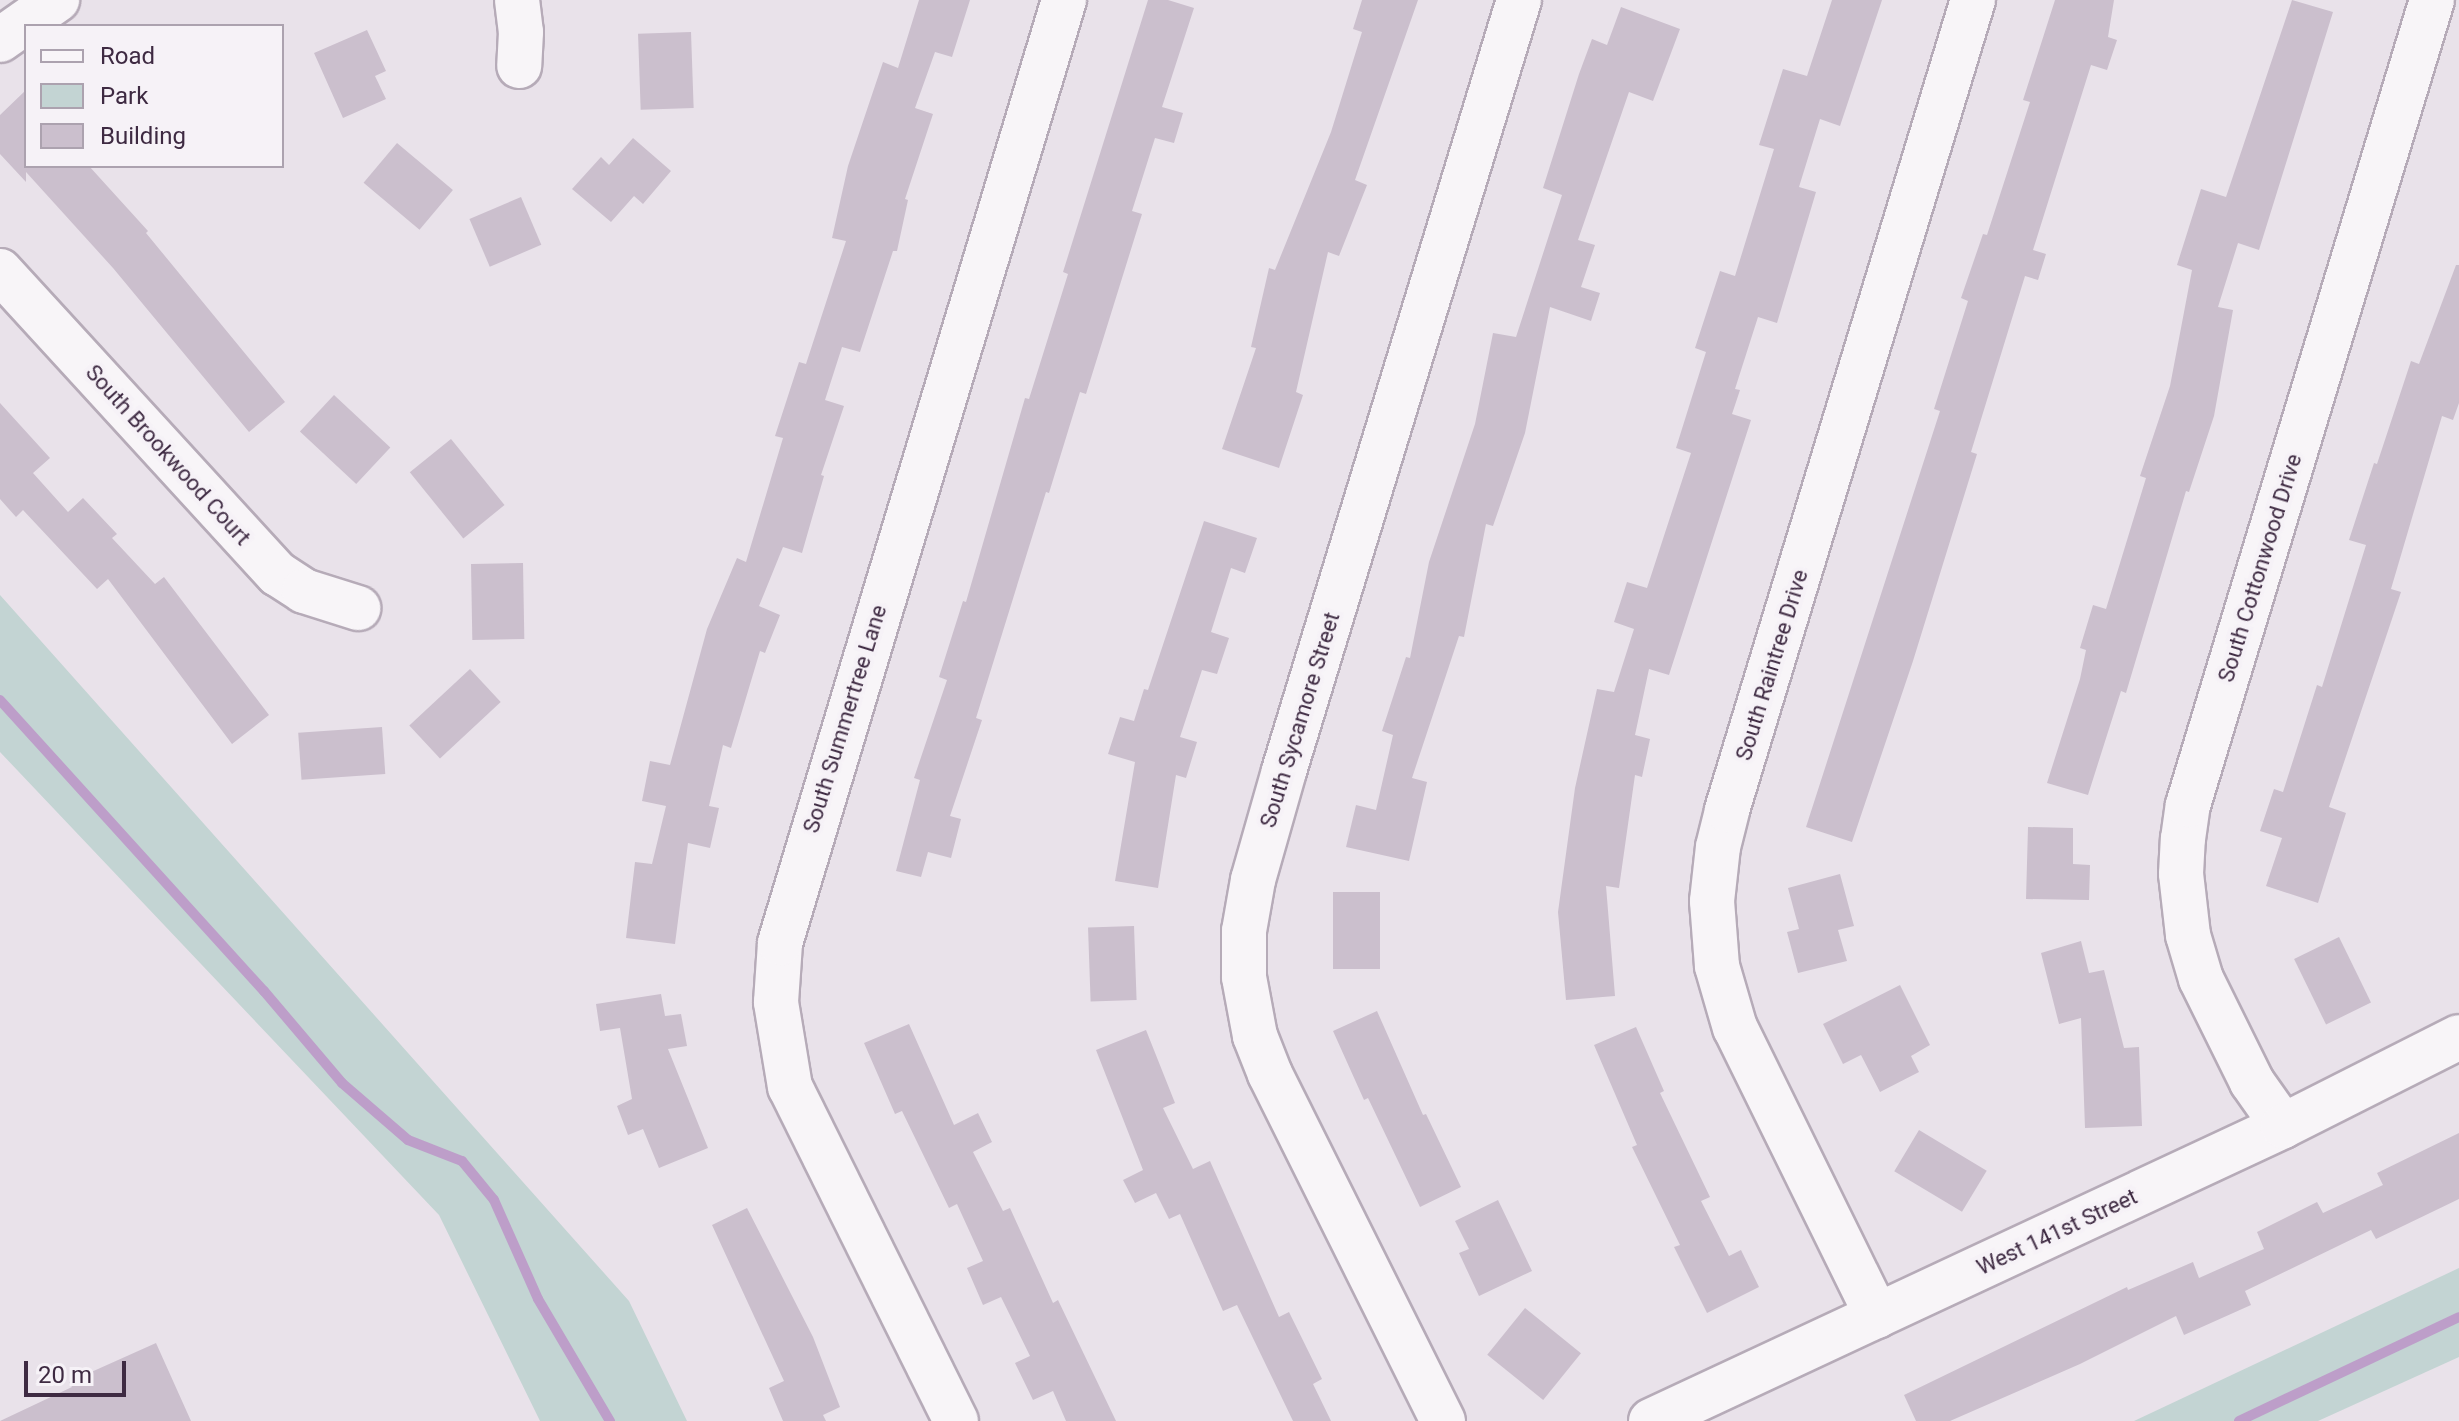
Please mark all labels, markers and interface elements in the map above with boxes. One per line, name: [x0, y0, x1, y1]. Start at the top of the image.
legend: [24, 24, 284, 168]
text: Road: [100, 42, 155, 70]
text: Park: [100, 82, 148, 110]
text: Building: [100, 122, 186, 150]
street label: South Brookwood Court: [80, 359, 256, 551]
street label: South Cottonwood Drive: [2213, 451, 2307, 685]
street label: South Raintree Drive: [1730, 566, 1814, 764]
street label: South Summertree Lane: [798, 602, 892, 836]
street label: South Sycamore Street: [1255, 609, 1345, 831]
street label: West 141st Street: [1973, 1183, 2141, 1281]
scale bar: [28, 1345, 130, 1395]
text: 20 m: [38, 1361, 92, 1389]

